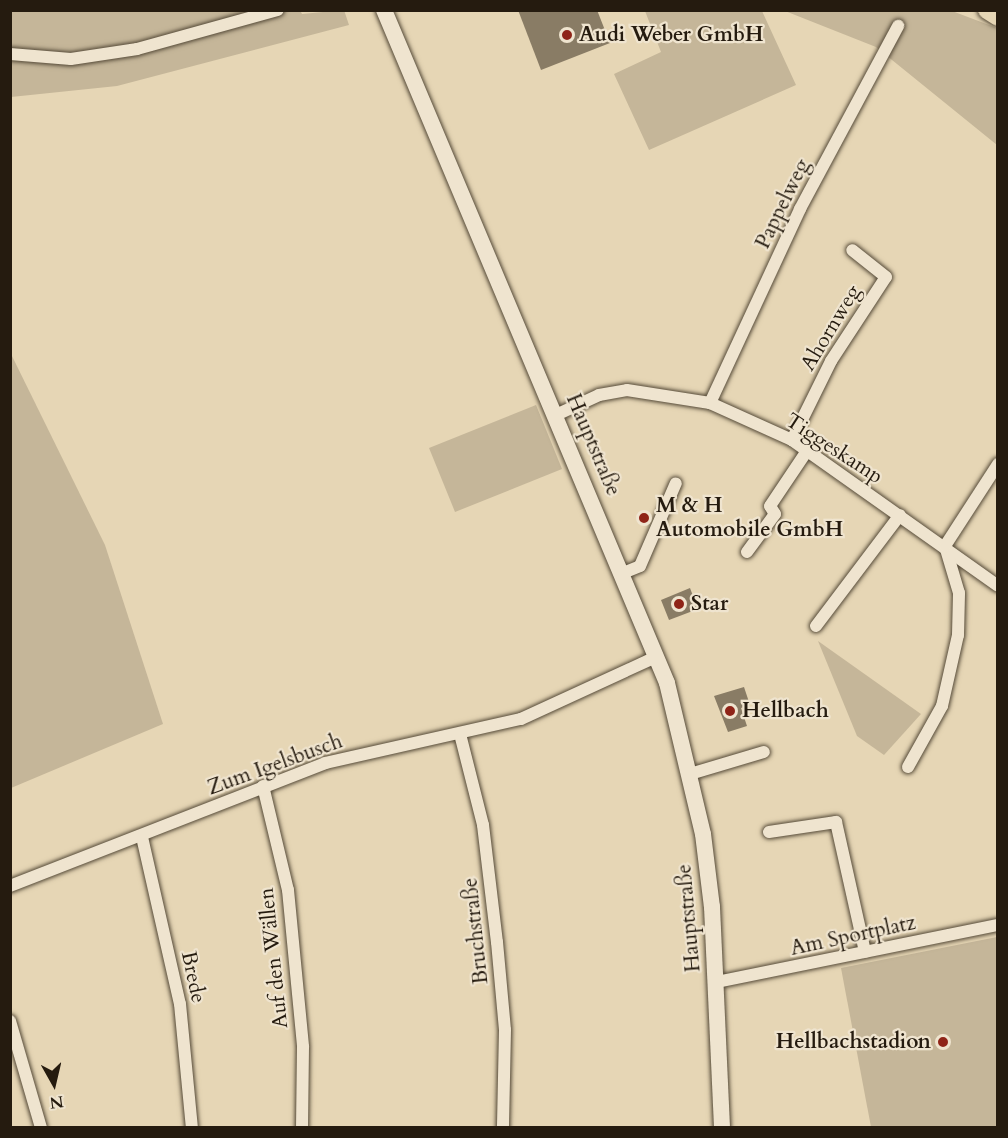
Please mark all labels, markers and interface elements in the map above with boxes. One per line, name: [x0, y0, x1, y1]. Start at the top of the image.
place label: Audi Weber GmbH: [579, 22, 764, 48]
marker: Audi Weber GmbH: [560, 28, 574, 42]
street label: Pappelweg: [750, 155, 816, 253]
street label: Ahornweg: [796, 281, 866, 375]
street label: Hauptstraße: [560, 390, 626, 500]
street label: Tiggeskamp: [781, 408, 887, 490]
place label: M & H Automobile GmbH: [656, 493, 843, 543]
marker: M & H Automobile GmbH: [637, 511, 651, 525]
place label: Star: [691, 591, 728, 617]
marker: Star: [672, 597, 686, 611]
place label: Hellbach: [742, 698, 829, 724]
marker: Hellbach: [723, 704, 737, 718]
street label: Zum Igelsbusch: [204, 729, 346, 801]
street label: Hauptstraße: [672, 863, 706, 973]
street label: Bruchstraße: [458, 876, 494, 986]
street label: Auf den Wällen: [254, 886, 294, 1030]
street label: Am Sportplatz: [788, 910, 918, 962]
street label: Brede: [175, 949, 211, 1005]
place label: Hellbachstadion: [776, 1029, 931, 1055]
marker: Hellbachstadion: [936, 1035, 950, 1049]
north arrow: [24, 1054, 84, 1114]
text: N: [48, 1090, 65, 1114]

